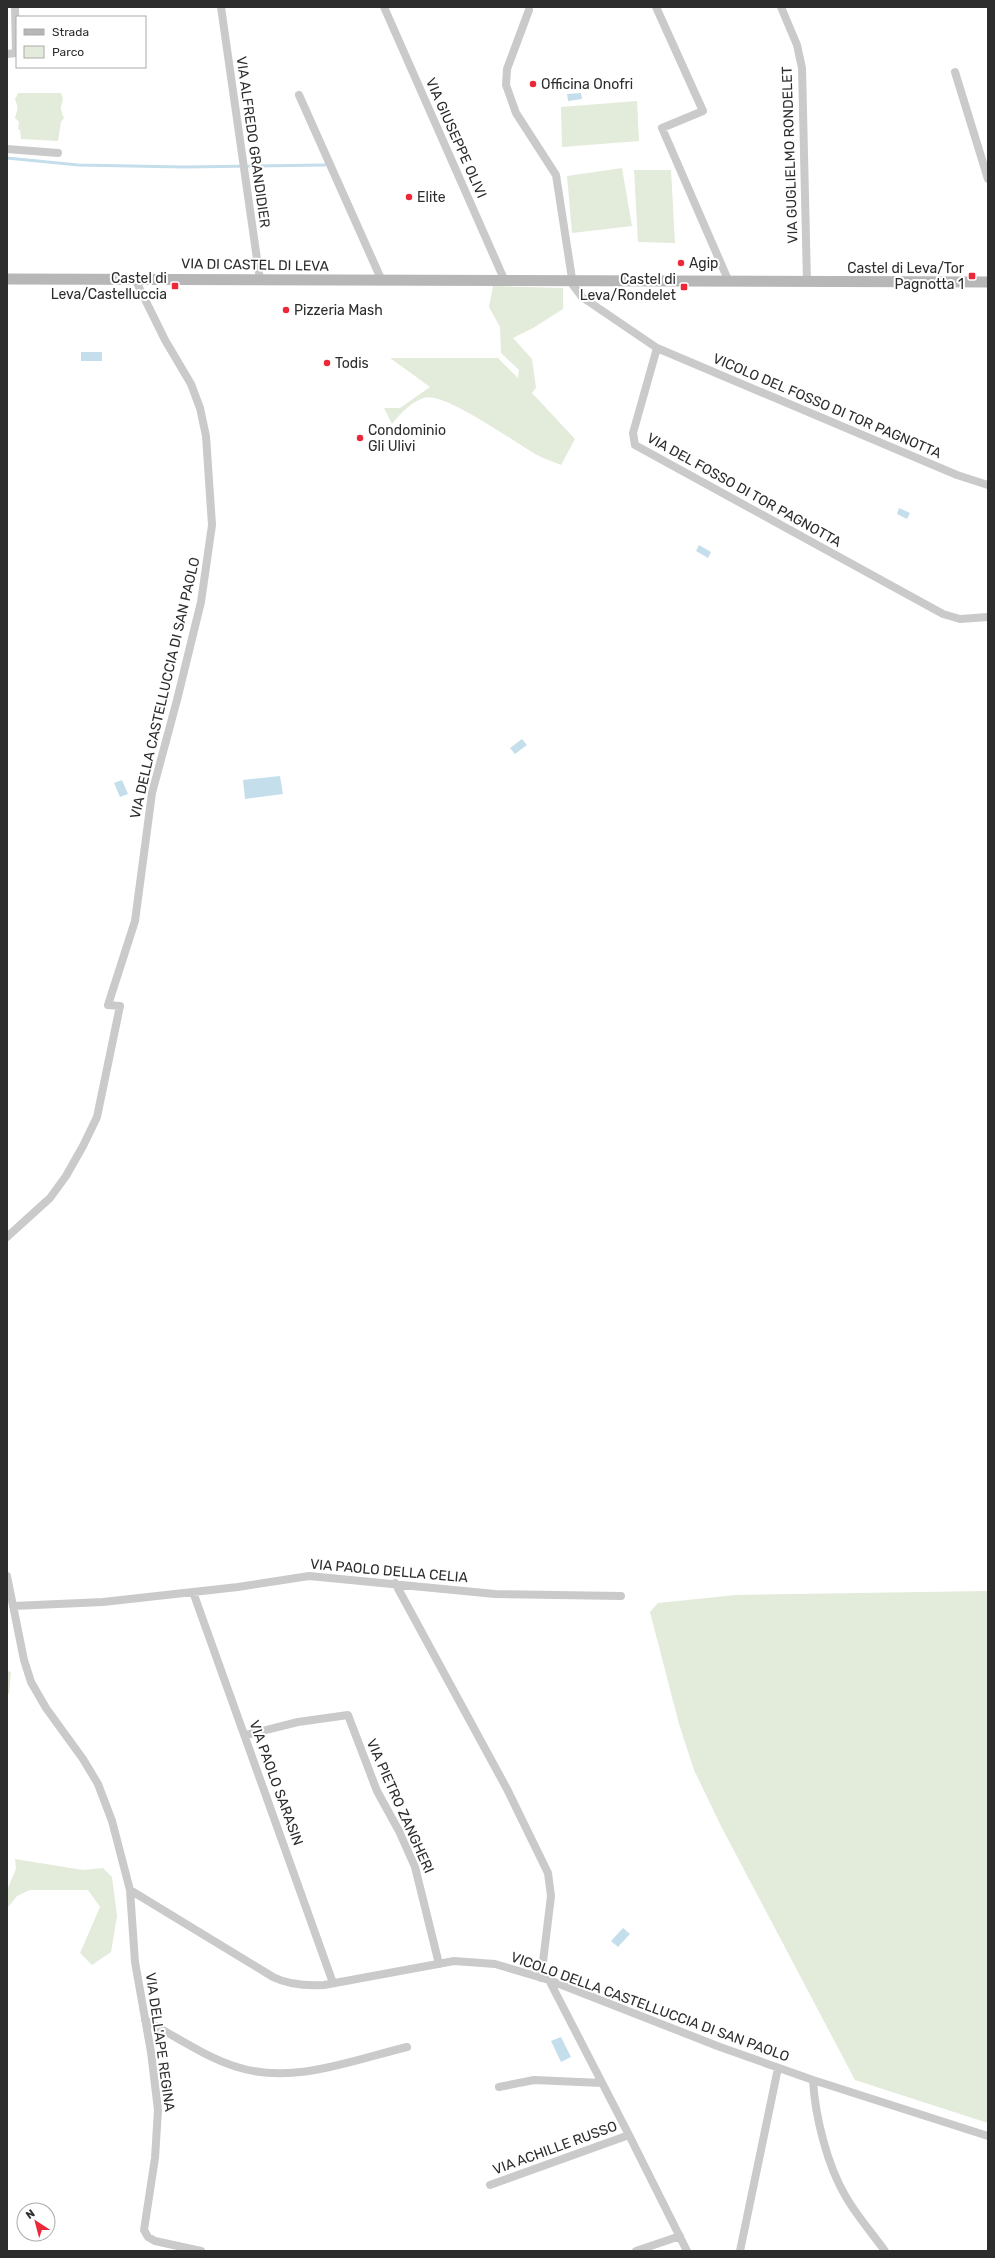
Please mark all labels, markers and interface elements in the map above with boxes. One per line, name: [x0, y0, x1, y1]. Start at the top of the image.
legend: [16, 16, 146, 68]
text: Strada: [52, 25, 89, 39]
text: Parco: [52, 45, 84, 59]
street label: VIA ALFREDO GRANDIDIER: [233, 55, 273, 229]
street label: VIA GUGLIELMO RONDELET: [778, 66, 802, 244]
street label: VIA GIUSEPPE OLIVI: [422, 75, 490, 201]
place label: Officina Onofri: [541, 76, 633, 93]
marker: Officina Onofri: [528, 79, 538, 89]
place label: Elite: [417, 189, 446, 206]
marker: Elite: [404, 192, 414, 202]
street label: VIA DI CASTEL DI LEVA: [181, 255, 330, 275]
place label: Agip: [689, 255, 718, 272]
marker: Agip: [676, 258, 686, 268]
place label: Castel di Leva/Tor Pagnotta 1: [847, 260, 965, 293]
place label: Castel di Leva/Castelluccia: [51, 270, 167, 303]
place label: Castel di Leva/Rondelet: [580, 271, 677, 304]
marker: Castel di Leva/Tor Pagnotta 1: [967, 271, 977, 281]
marker: Castel di Leva/Castelluccia: [170, 281, 180, 291]
marker: Castel di Leva/Rondelet: [679, 282, 689, 292]
place label: Pizzeria Mash: [294, 302, 383, 319]
marker: Pizzeria Mash: [281, 305, 291, 315]
street label: VICOLO DEL FOSSO DI TOR PAGNOTTA: [710, 350, 944, 462]
place label: Todis: [335, 355, 369, 372]
marker: Todis: [322, 358, 332, 368]
place label: Condominio Gli Ulivi: [368, 422, 446, 455]
street label: VIA DEL FOSSO DI TOR PAGNOTTA: [644, 429, 845, 551]
marker: Condominio Gli Ulivi: [355, 433, 365, 443]
street label: VIA DELLA CASTELLUCCIA DI SAN PAOLO: [127, 556, 203, 820]
street label: VIA PAOLO DELLA CELIA: [309, 1556, 469, 1586]
street label: VIA PAOLO SARASIN: [245, 1718, 307, 1848]
street label: VIA PIETRO ZANGHERI: [363, 1736, 437, 1876]
street label: VICOLO DELLA CASTELLUCCIA DI SAN PAOLO: [508, 1949, 792, 2065]
street label: VIA DELL'APE REGINA: [142, 1971, 178, 2113]
street label: VIA ACHILLE RUSSO: [491, 2118, 619, 2178]
north arrow: [16, 2202, 56, 2242]
text: N: [23, 2207, 38, 2222]

